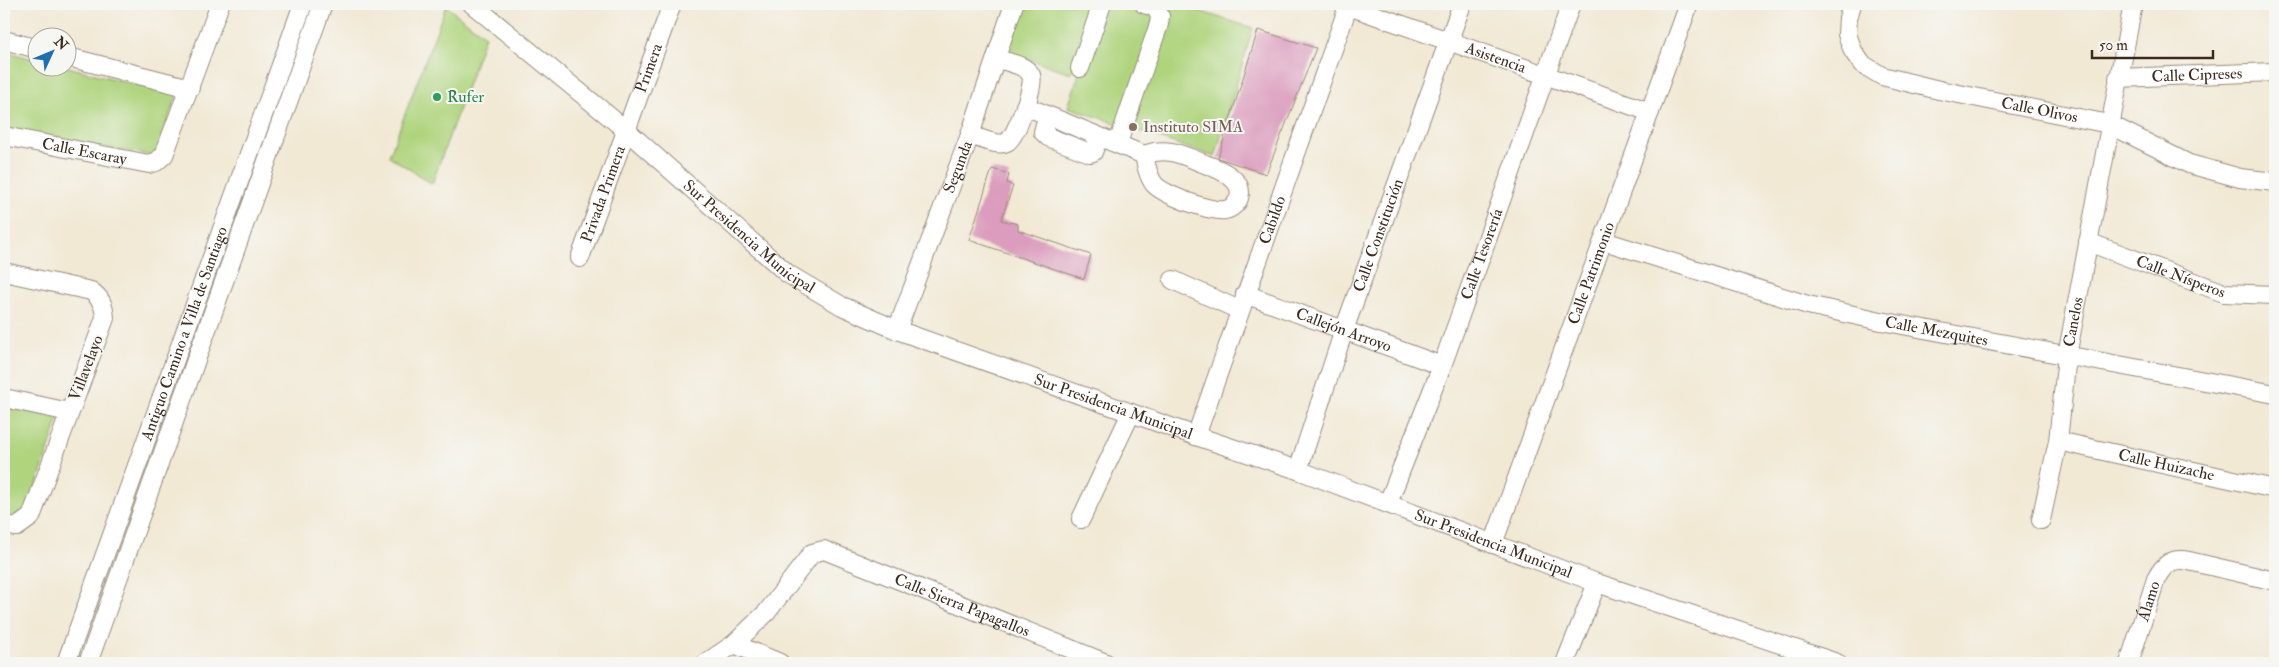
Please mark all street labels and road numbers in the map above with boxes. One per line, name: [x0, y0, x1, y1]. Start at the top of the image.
street label: Asistencia: [1462, 38, 1529, 78]
street label: Primera: [631, 40, 667, 95]
street label: Calle Cipreses: [2151, 63, 2243, 87]
street label: Calle Olivos: [2000, 93, 2080, 128]
street label: Calle Escaray: [40, 134, 130, 170]
street label: Segunda: [939, 138, 977, 196]
street label: Privada Primera: [576, 142, 630, 245]
street label: Sur Presidencia Municipal: [679, 175, 819, 298]
street label: Calle Constitución: [1349, 176, 1408, 295]
street label: Cabildo: [1255, 193, 1290, 247]
street label: Calle Tesorería: [1456, 205, 1507, 303]
street label: Calle Patrimonio: [1563, 219, 1619, 327]
street label: Antiguo Camino a Villa de Santiago: [136, 224, 232, 444]
street label: Calle Nísperos: [2133, 251, 2228, 303]
street label: Canelos: [2059, 295, 2088, 348]
street label: Callejón Arroyo: [1293, 303, 1394, 357]
street label: Calle Mezquites: [1883, 312, 1990, 351]
street label: Villavelayo: [64, 332, 108, 404]
street label: Sur Presidencia Municipal: [1031, 369, 1195, 444]
street label: Calle Huizache: [2116, 445, 2217, 485]
street label: Sur Presidencia Municipal: [1412, 505, 1575, 583]
street label: Calle Sierra Papagallos: [891, 569, 1033, 641]
street label: Álamo: [2132, 578, 2165, 625]

